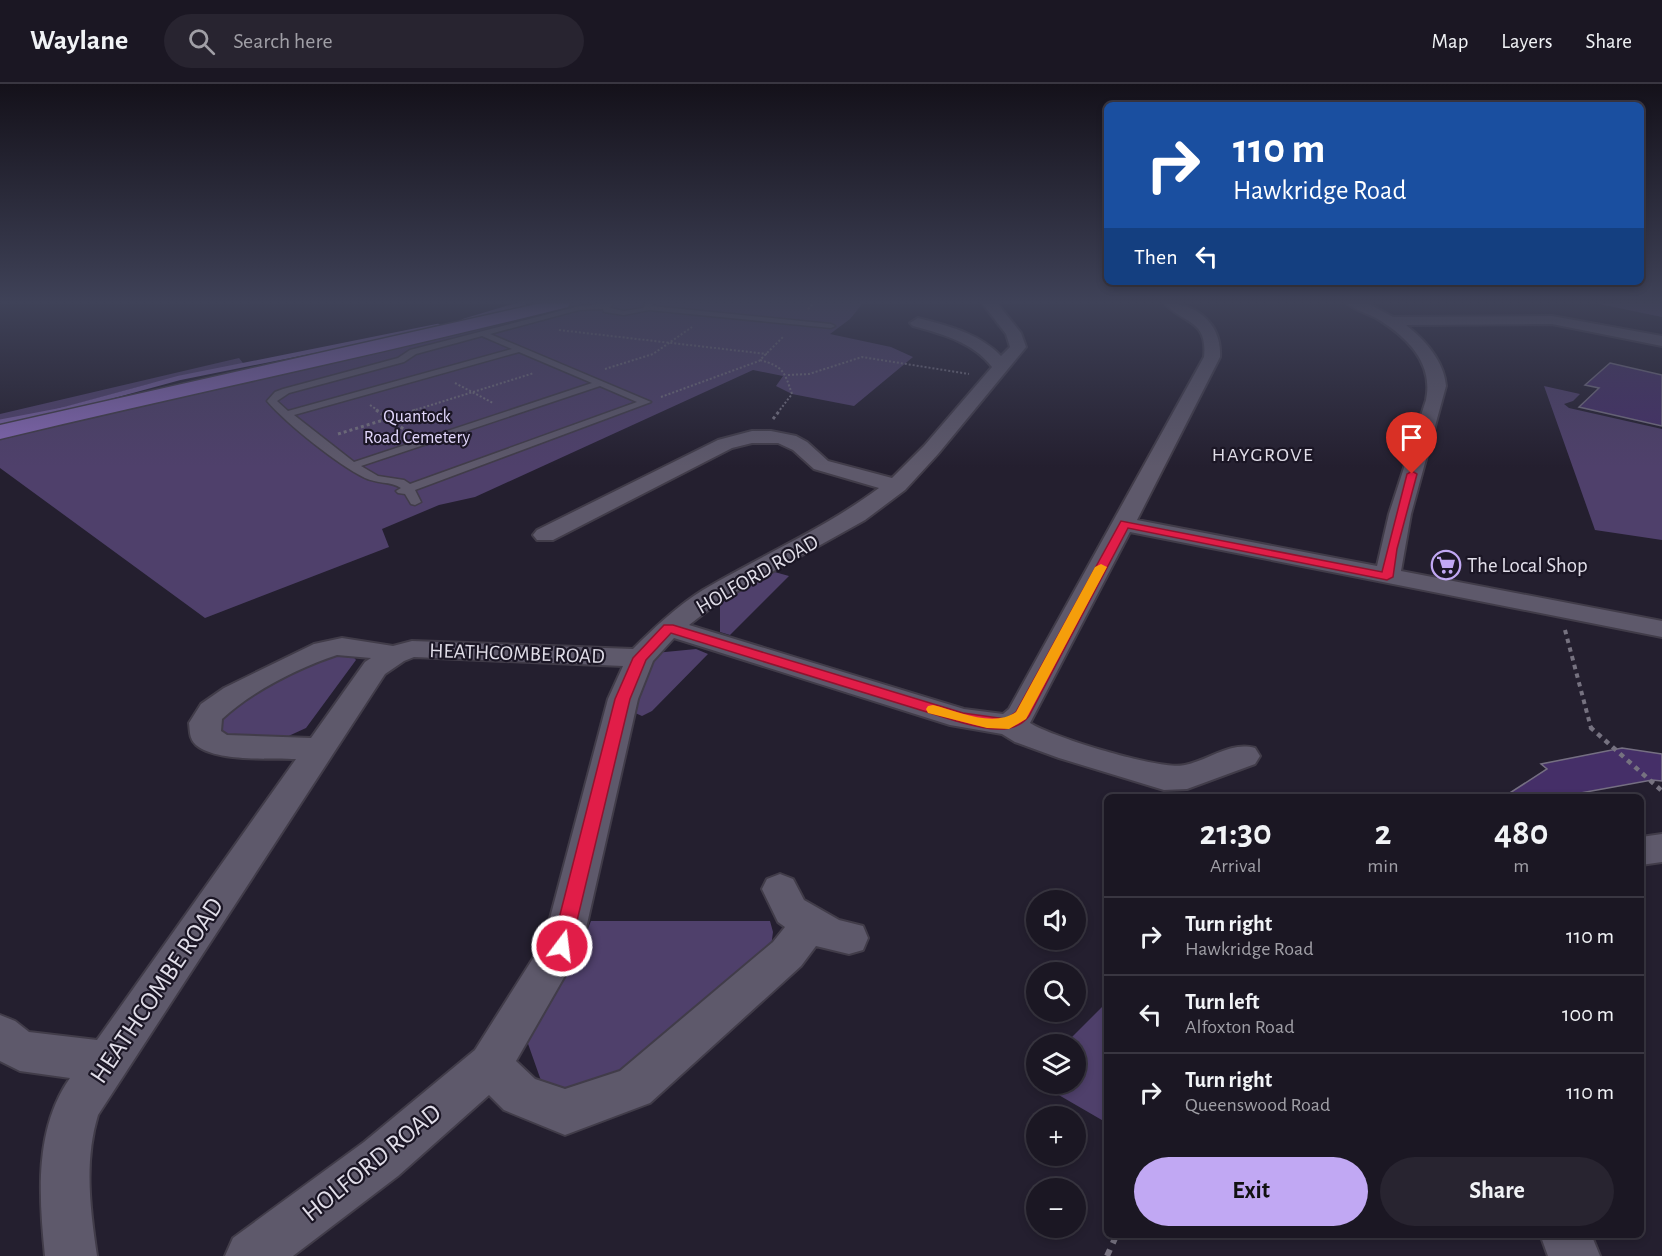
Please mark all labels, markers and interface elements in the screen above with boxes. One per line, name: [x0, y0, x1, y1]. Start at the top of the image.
search box: [164, 14, 584, 68]
icon: search: [185, 25, 218, 58]
text: Waylane: [30, 27, 128, 55]
text: Search here: [233, 30, 333, 52]
text: Map: [1432, 31, 1468, 52]
text: Layers: [1501, 31, 1552, 52]
text: Share: [1585, 31, 1632, 52]
icon: right: [1134, 126, 1212, 204]
text: 110 m: [1233, 128, 1325, 170]
text: Hawkridge Road: [1233, 177, 1407, 204]
icon: left: [1190, 240, 1223, 273]
text: Then: [1134, 246, 1178, 268]
park label: Quantock Road Cemetery: [364, 408, 470, 447]
pin: [1386, 412, 1437, 474]
icon: arrive: [1395, 421, 1428, 454]
district label: HAYGROVE: [1212, 445, 1314, 465]
street label: HOLFORD ROAD: [693, 531, 822, 618]
supermarket icon: The Local Shop: [1430, 549, 1462, 581]
place label: The Local Shop: [1467, 555, 1588, 576]
street label: HEATHCOMBE ROAD: [429, 640, 605, 667]
text: 21:30: [1199, 815, 1272, 851]
text: 2: [1374, 815, 1391, 851]
text: 480: [1494, 815, 1549, 851]
text: Arrival: [1210, 856, 1261, 876]
text: min: [1367, 856, 1398, 876]
text: m: [1513, 856, 1529, 876]
map controls: [1026, 890, 1086, 1238]
button: sound: [1026, 890, 1086, 950]
street label: HEATHCOMBE ROAD: [85, 893, 228, 1088]
text: Turn right: [1185, 913, 1272, 935]
position arrow: [530, 914, 594, 978]
icon: right: [1134, 920, 1167, 953]
text: 110 m: [1566, 925, 1614, 947]
text: Hawkridge Road: [1185, 939, 1314, 959]
button: search: [1026, 962, 1086, 1022]
text: Turn left: [1185, 991, 1259, 1013]
icon: left: [1134, 998, 1167, 1031]
text: 100 m: [1562, 1003, 1614, 1025]
text: Alfoxton Road: [1185, 1017, 1295, 1037]
button: layers: [1026, 1034, 1086, 1094]
text: Turn right: [1185, 1069, 1272, 1091]
icon: right: [1134, 1076, 1167, 1109]
text: 110 m: [1566, 1081, 1614, 1103]
text: Queenswood Road: [1185, 1095, 1330, 1115]
street label: HOLFORD ROAD: [297, 1099, 446, 1226]
button: +: [1026, 1106, 1086, 1166]
button: Exit: [1134, 1157, 1368, 1226]
button: Share: [1380, 1157, 1614, 1226]
button: −: [1026, 1178, 1086, 1238]

